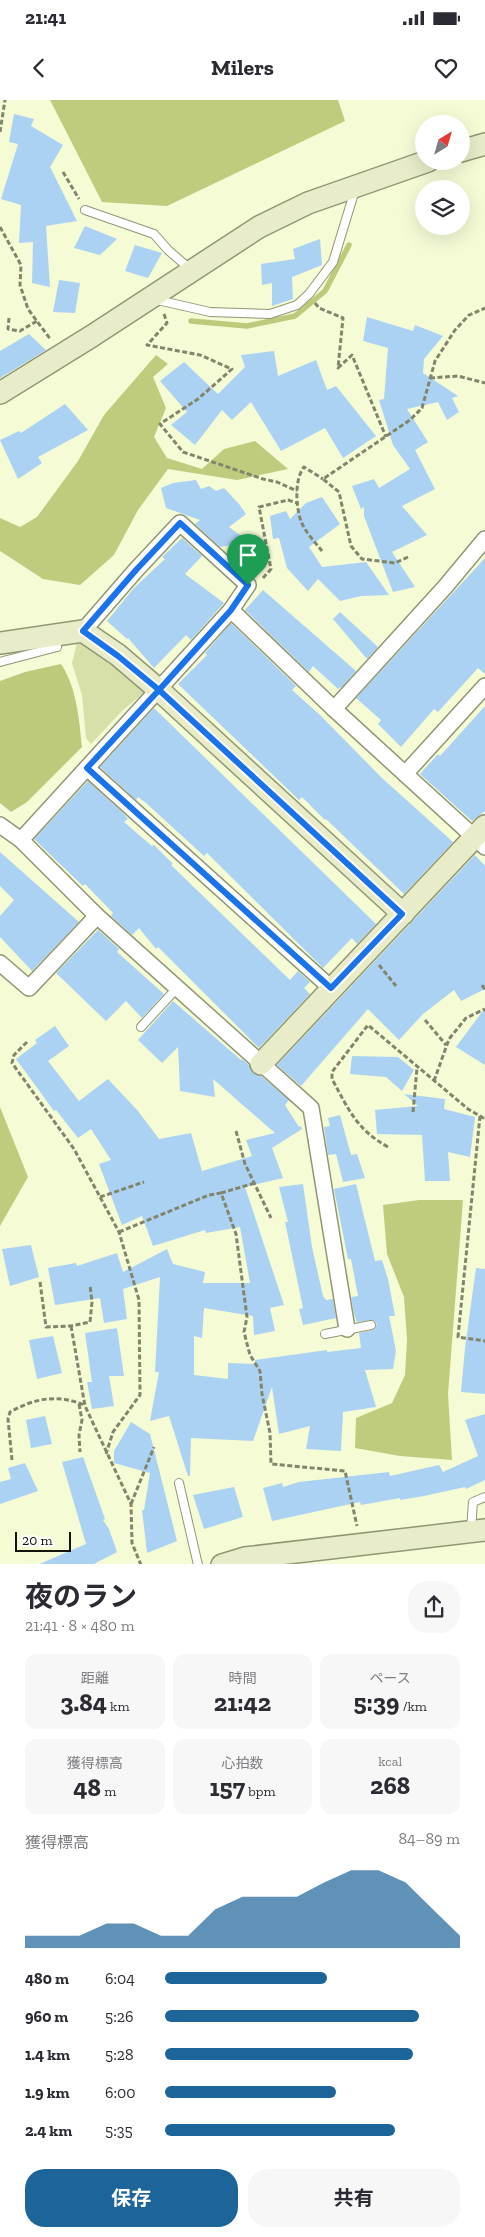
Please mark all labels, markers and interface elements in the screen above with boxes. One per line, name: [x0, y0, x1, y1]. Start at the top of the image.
text: 21:41: [25, 6, 66, 29]
icon: back: [25, 54, 53, 82]
text: Milers: [211, 54, 274, 81]
icon: heart: [432, 54, 460, 82]
north arrow: [415, 115, 470, 170]
map controls: [415, 115, 470, 235]
button: layers: [415, 180, 470, 235]
pin: [227, 534, 269, 585]
icon: arrive: [234, 541, 262, 569]
scale bar: [15, 1530, 71, 1553]
text: 20 m: [22, 1532, 53, 1549]
text: 夜のラン: [25, 1580, 137, 1613]
button: share: [408, 1581, 460, 1633]
text: 21:41 · 8 × 480 m: [25, 1616, 135, 1635]
text: 距離: [81, 1670, 109, 1687]
text: 時間: [228, 1670, 256, 1687]
text: ペース: [370, 1670, 411, 1687]
text: 3.84: [60, 1687, 107, 1717]
text: 21:42: [214, 1687, 271, 1717]
text: 5:39: [354, 1687, 399, 1717]
text: km: [107, 1698, 129, 1715]
text: /km: [399, 1698, 427, 1715]
text: kcal: [378, 1753, 402, 1770]
text: 獲得標高: [67, 1755, 123, 1772]
text: 心拍数: [221, 1755, 263, 1772]
text: 268: [370, 1770, 410, 1800]
text: 48: [73, 1772, 101, 1802]
text: 157: [210, 1772, 245, 1802]
text: m: [101, 1783, 116, 1800]
text: bpm: [245, 1783, 275, 1800]
text: 84–89 m: [398, 1829, 460, 1848]
text: 獲得標高: [25, 1833, 89, 1852]
text: 480 m: [25, 1969, 69, 1988]
text: 6:04: [105, 1969, 135, 1988]
text: 960 m: [25, 2007, 68, 2026]
text: 5:26: [105, 2007, 134, 2026]
text: 1.4 km: [25, 2045, 70, 2064]
text: 5:28: [105, 2045, 134, 2064]
text: 1.9 km: [25, 2083, 70, 2102]
text: 6:00: [105, 2083, 136, 2102]
text: 2.4 km: [25, 2121, 72, 2140]
text: 5:35: [105, 2121, 133, 2140]
button: 保存: [25, 2169, 238, 2227]
button: 共有: [248, 2169, 460, 2227]

